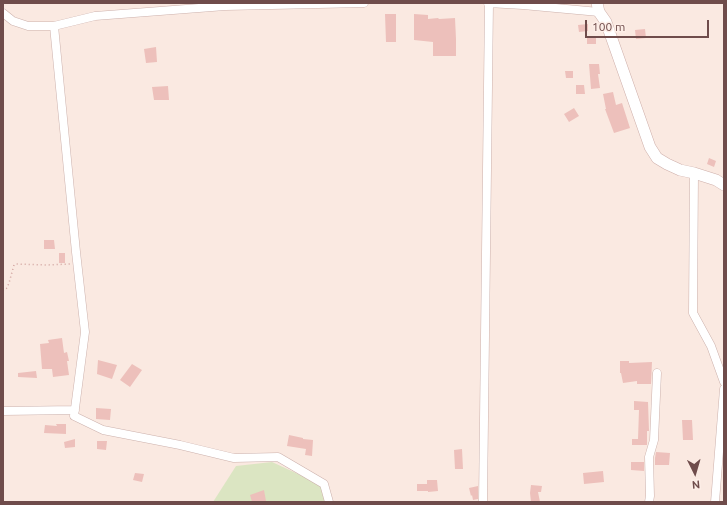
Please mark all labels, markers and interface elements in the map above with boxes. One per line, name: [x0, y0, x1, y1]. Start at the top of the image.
scale bar: [587, 12, 711, 38]
text: 100 m: [592, 20, 625, 33]
north arrow: [675, 453, 715, 493]
text: N: [691, 479, 701, 491]

